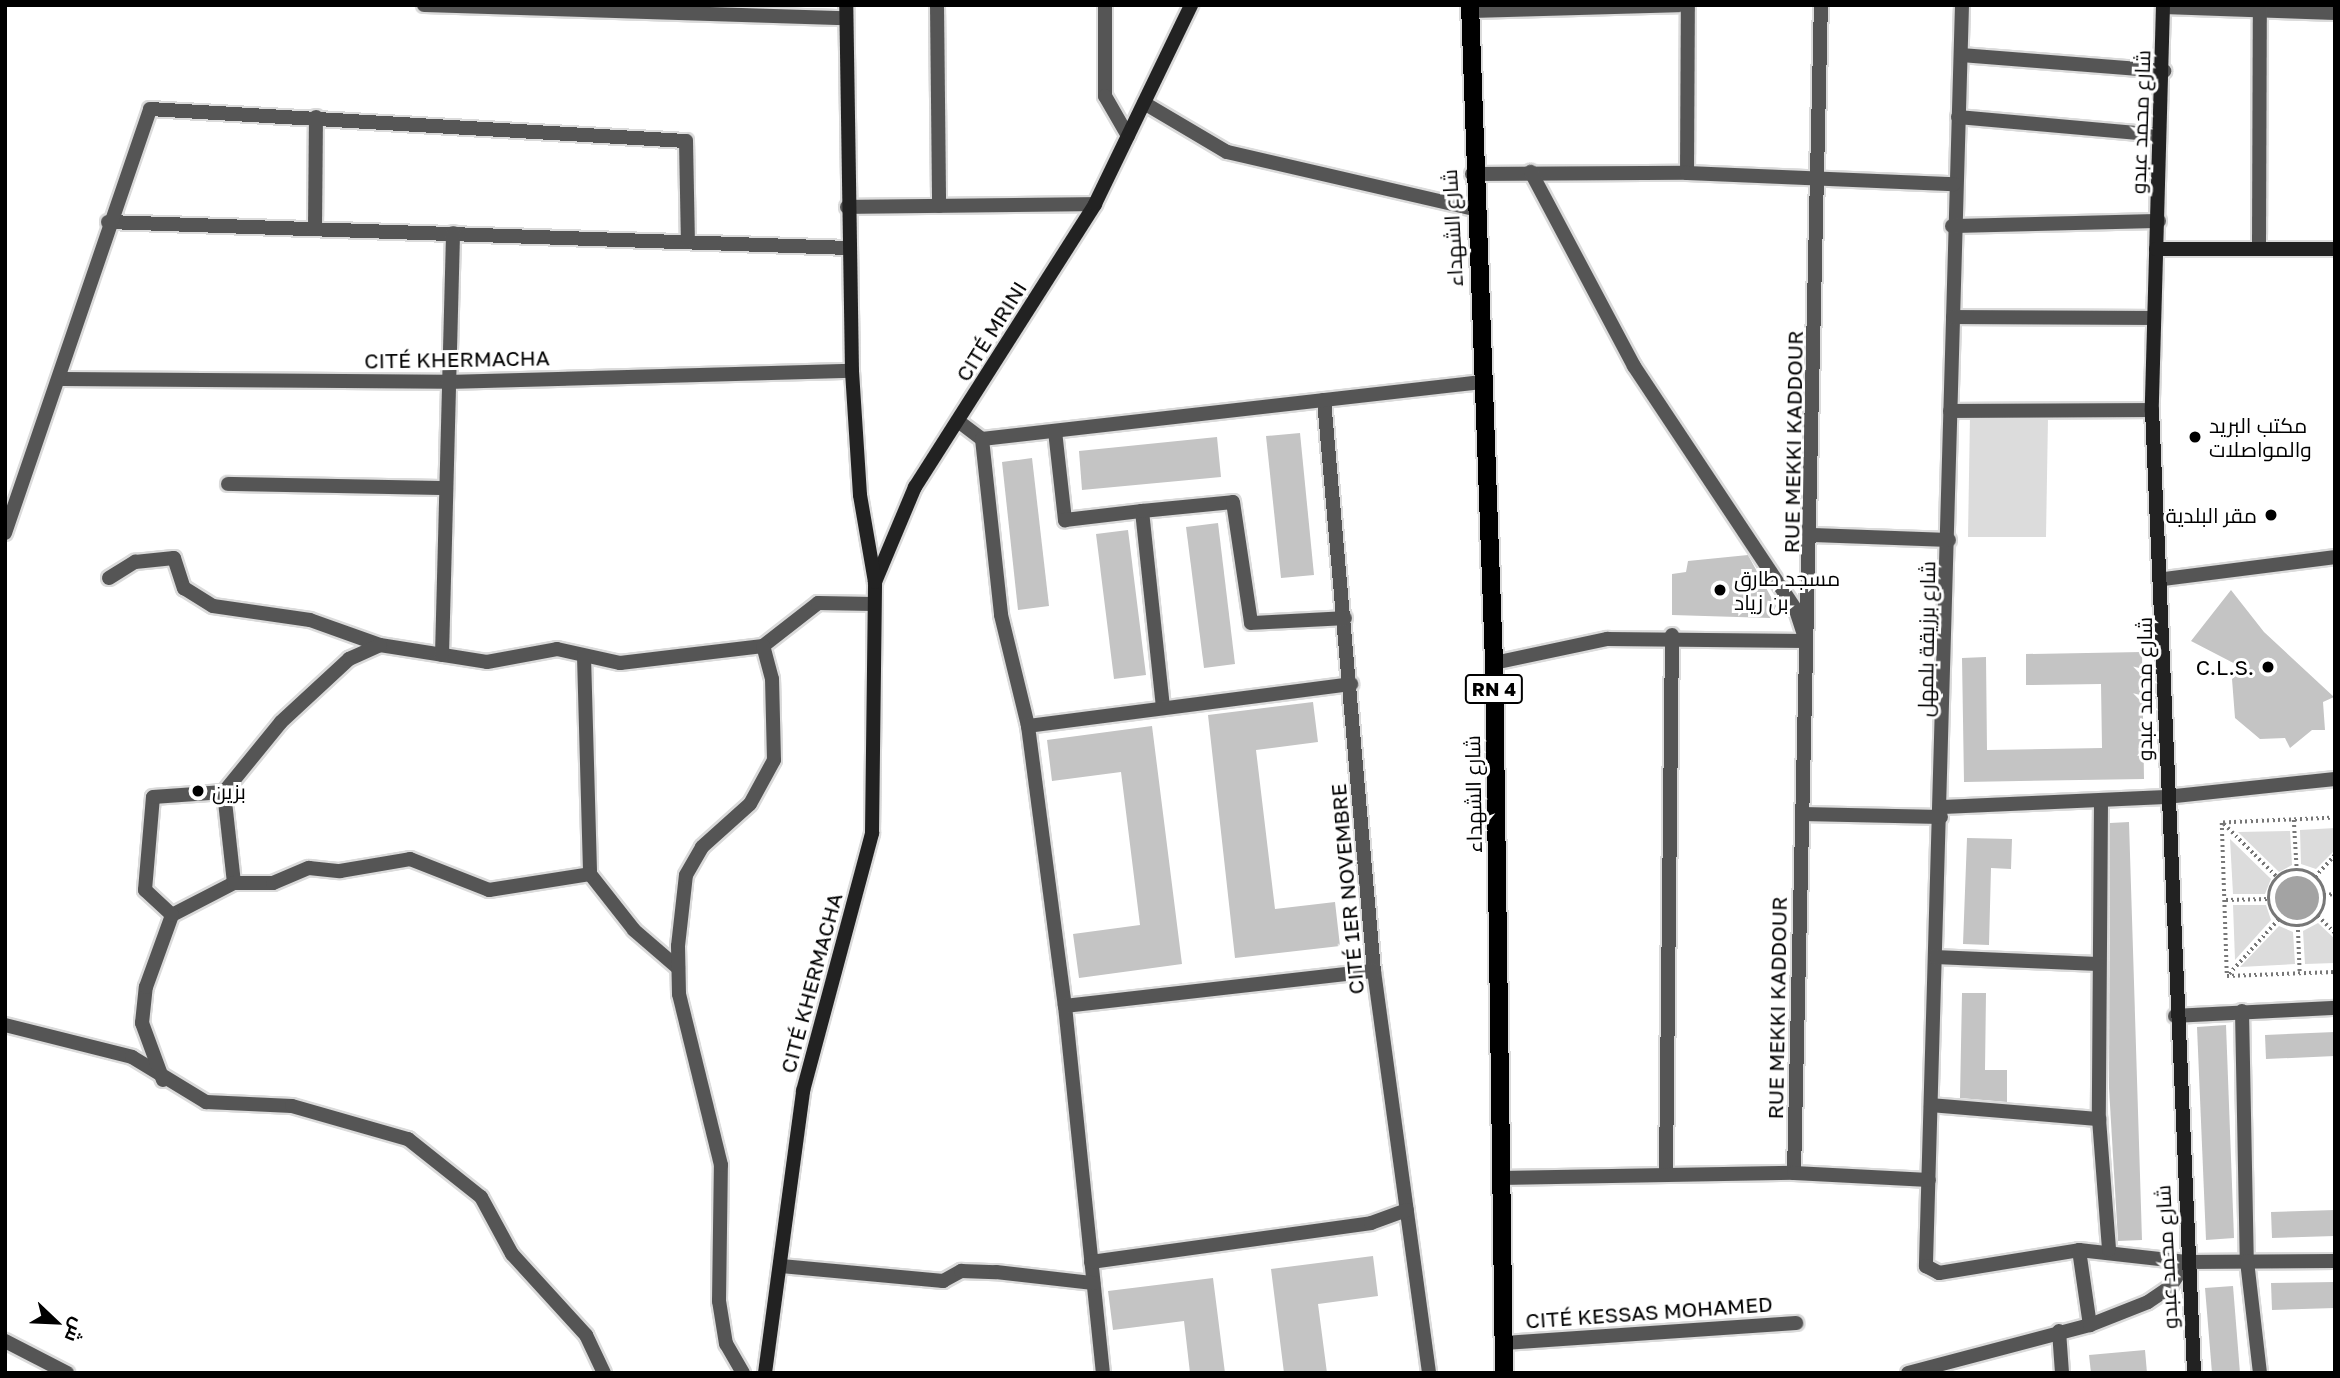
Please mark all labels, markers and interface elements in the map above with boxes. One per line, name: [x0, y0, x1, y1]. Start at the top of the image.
street label: شارع محمد عبدو: [2125, 50, 2155, 194]
street label: شارع الشهداء: [1436, 169, 1468, 287]
street label: CITÉ MRINI: [950, 276, 1032, 386]
street label: RUE MEKKI KADDOUR: [1778, 330, 1808, 554]
street label: CITÉ KHERMACHA: [364, 345, 550, 373]
place label: مكتب البريد والمواصلات: [2209, 412, 2312, 462]
marker: مكتب البريد والمواصلات: [2187, 429, 2203, 445]
place label: مقر البلدية: [2166, 502, 2257, 528]
marker: مقر البلدية: [2263, 507, 2279, 523]
street label: شارع برزيقة بلمهل: [1912, 561, 1940, 717]
place label: مسجد طارق بن زياد: [1734, 565, 1840, 615]
marker: مسجد طارق بن زياد: [1712, 582, 1728, 598]
street label: شارع محمد عبدو: [2131, 617, 2157, 761]
place label: C.L.S.: [2196, 654, 2254, 680]
marker: C.L.S.: [2260, 659, 2276, 675]
road number: RN 4: [1464, 674, 1524, 704]
street label: شارع الشهداء: [1459, 735, 1487, 853]
place label: بزين: [212, 778, 246, 804]
street label: CITÉ 1ER NOVEMBRE: [1325, 782, 1369, 996]
marker: بزين: [190, 783, 206, 799]
street label: CITÉ KHERMACHA: [775, 890, 847, 1076]
street label: RUE MEKKI KADDOUR: [1762, 896, 1792, 1120]
street label: شارع محمد عبدو: [2150, 1184, 2182, 1330]
north arrow: [21, 1287, 91, 1357]
street label: CITÉ KESSAS MOHAMED: [1525, 1291, 1773, 1333]
text: ش: [60, 1315, 91, 1346]

